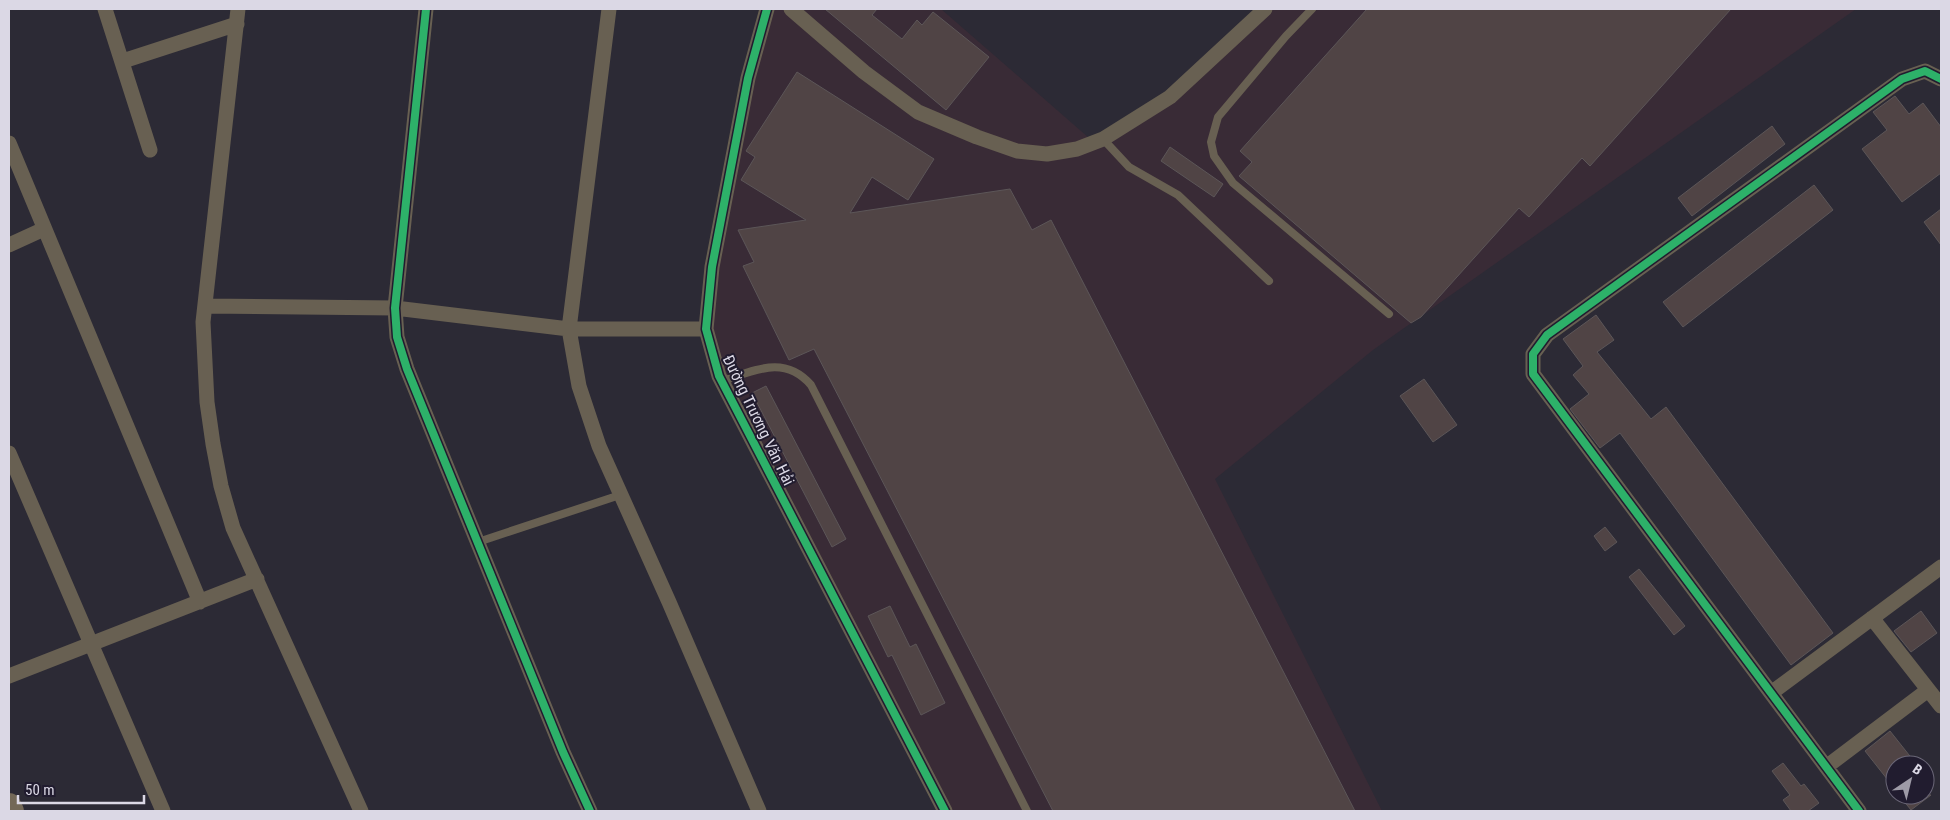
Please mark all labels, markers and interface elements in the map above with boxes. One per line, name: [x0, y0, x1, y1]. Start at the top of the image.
street label: Đường Trương Văn Hải: [719, 352, 798, 489]
north arrow: [1885, 755, 1935, 805]
text: B: [1910, 761, 1925, 778]
scale bar: [18, 772, 144, 804]
text: 50 m: [25, 781, 55, 799]

